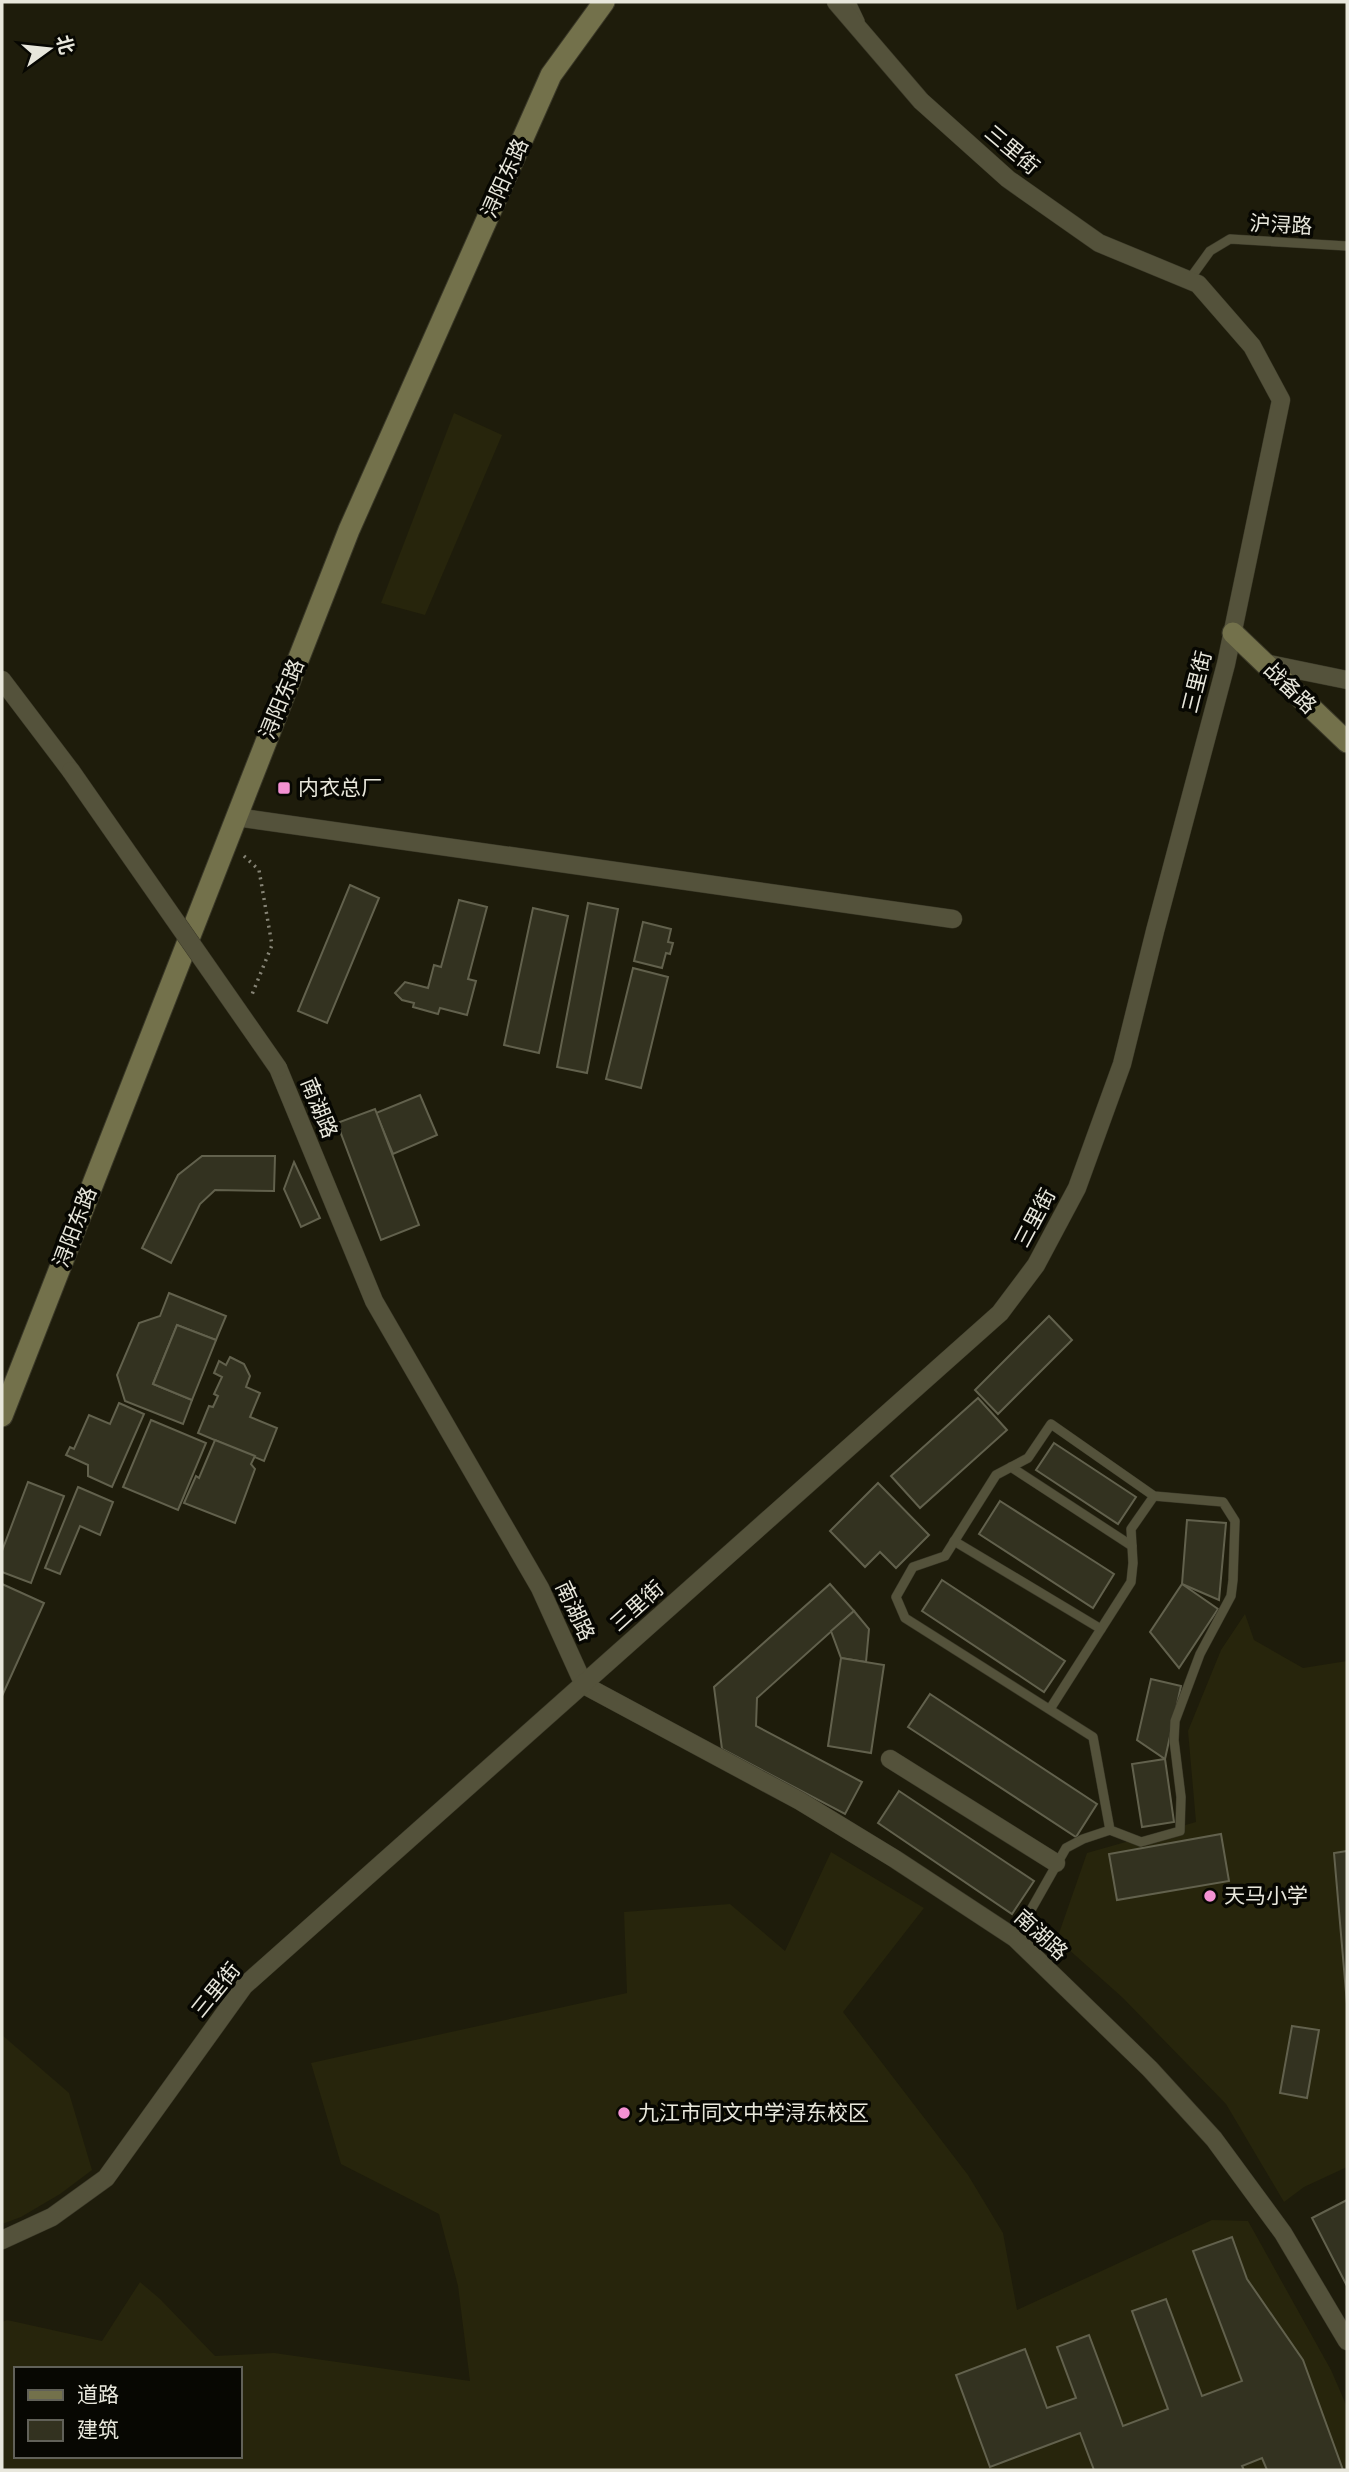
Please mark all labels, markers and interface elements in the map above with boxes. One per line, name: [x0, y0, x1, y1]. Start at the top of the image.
north arrow: [14, 14, 84, 84]
text: 北: [52, 32, 79, 57]
street label: 三里街: [981, 119, 1045, 179]
street label: 浔阳东路: [475, 134, 532, 221]
street label: 沪浔路: [1249, 209, 1313, 238]
street label: 三里街: [1176, 648, 1215, 715]
street label: 浔阳东路: [253, 655, 308, 742]
street label: 战备路: [1260, 656, 1322, 718]
place label: 内衣总厂: [298, 774, 382, 799]
marker: 内衣总厂: [276, 780, 292, 796]
street label: 南湖路: [297, 1074, 344, 1141]
street label: 浔阳东路: [47, 1183, 100, 1270]
street label: 三里街: [1008, 1184, 1060, 1251]
street label: 三里街: [604, 1575, 668, 1635]
street label: 南湖路: [552, 1577, 601, 1644]
place label: 天马小学: [1224, 1882, 1308, 1907]
marker: 天马小学: [1202, 1888, 1218, 1904]
street label: 南湖路: [1010, 1904, 1074, 1964]
street label: 三里街: [185, 1957, 244, 2021]
place label: 九江市同文中学浔东校区: [638, 2099, 869, 2124]
marker: 九江市同文中学浔东校区: [616, 2105, 632, 2121]
legend: [14, 2367, 242, 2458]
text: 道路: [77, 2381, 119, 2406]
text: 建筑: [77, 2416, 119, 2441]

